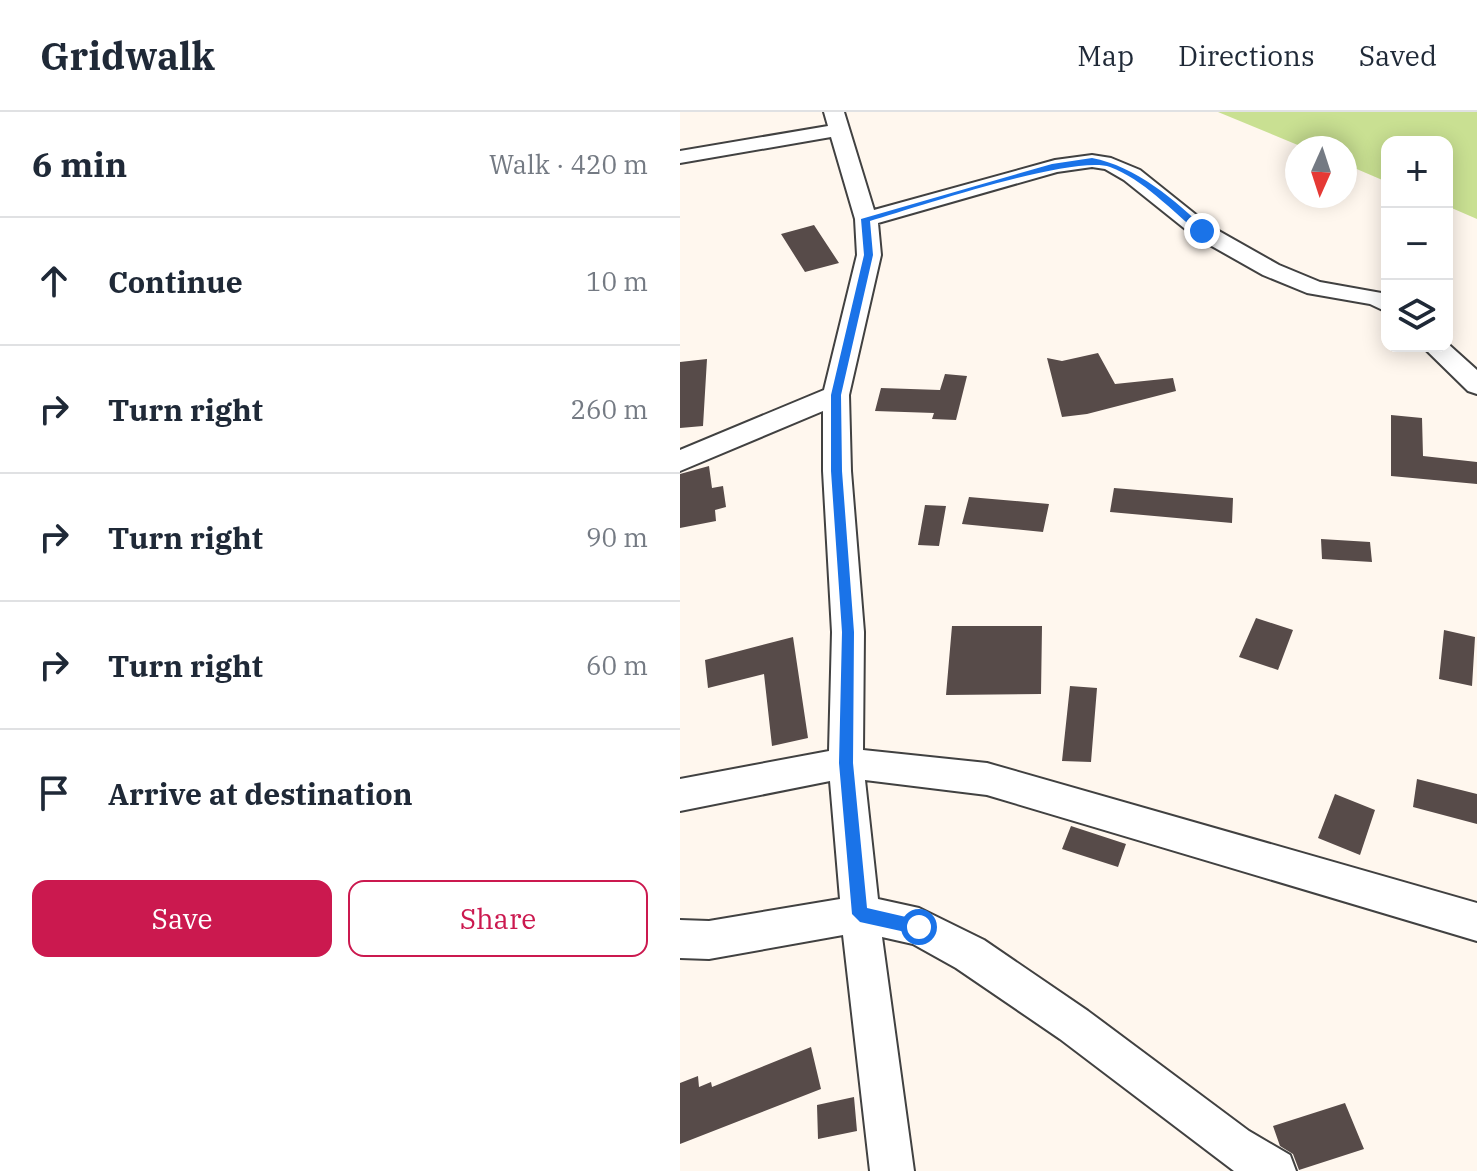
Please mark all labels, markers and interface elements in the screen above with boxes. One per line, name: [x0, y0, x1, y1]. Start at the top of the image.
text: Gridwalk: [40, 31, 215, 80]
text: Map: [1077, 37, 1134, 74]
text: Directions: [1178, 37, 1315, 74]
text: Saved: [1359, 37, 1437, 74]
north arrow: [1285, 136, 1357, 208]
map controls: [1381, 136, 1453, 352]
button: +: [1381, 136, 1453, 208]
text: 6 min: [32, 142, 127, 186]
text: Walk · 420 m: [489, 147, 648, 181]
button: −: [1381, 208, 1453, 280]
route end: [1184, 213, 1220, 249]
icon: ahead: [32, 259, 76, 303]
text: Continue: [108, 262, 243, 301]
text: 10 m: [586, 264, 648, 298]
button: layers: [1381, 280, 1453, 352]
icon: right: [32, 387, 76, 431]
text: Turn right: [108, 390, 263, 429]
text: 260 m: [570, 392, 648, 426]
icon: right: [32, 515, 76, 559]
text: Turn right: [108, 518, 263, 557]
text: 90 m: [586, 520, 648, 554]
icon: right: [32, 643, 76, 687]
text: Turn right: [108, 646, 263, 685]
text: 60 m: [586, 648, 648, 682]
icon: arrive: [32, 771, 76, 815]
text: Arrive at destination: [108, 774, 413, 813]
button: Save: [32, 880, 332, 957]
button: Share: [348, 880, 648, 957]
route start: [901, 909, 937, 945]

